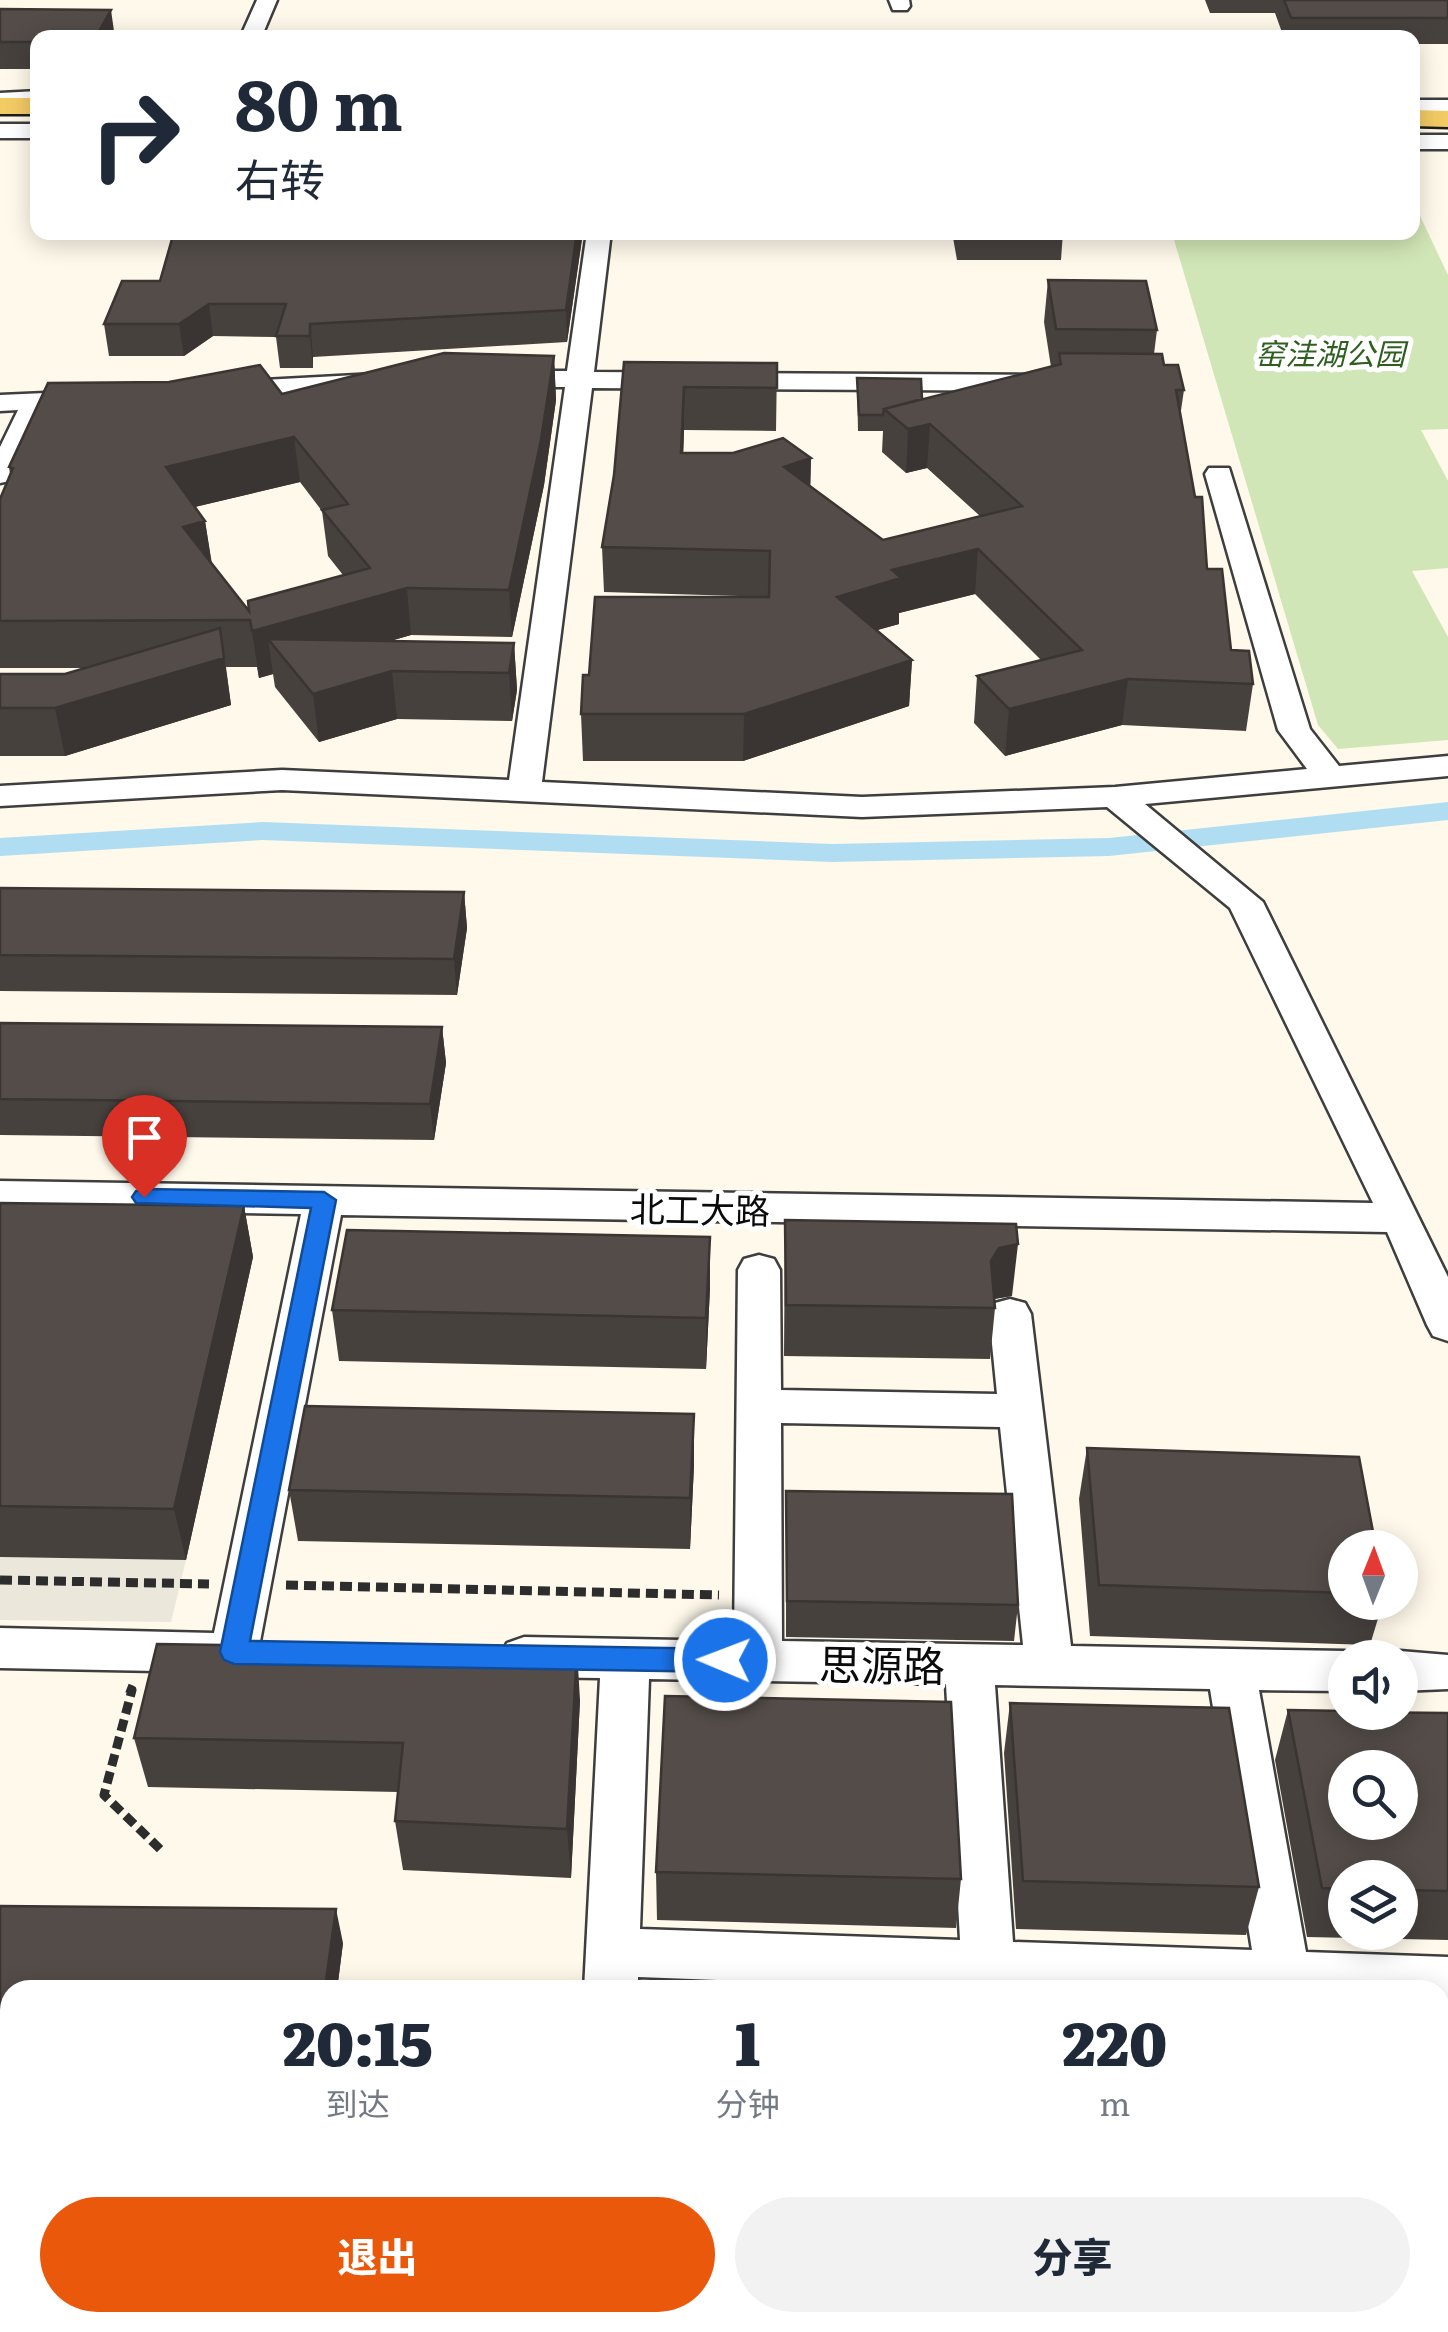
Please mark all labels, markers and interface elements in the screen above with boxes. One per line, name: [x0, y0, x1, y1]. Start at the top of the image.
text: 80 m: [235, 49, 403, 153]
icon: right: [70, 70, 200, 200]
text: 右转: [235, 144, 325, 211]
park label: 窑洼湖公园: [1255, 330, 1409, 374]
pin: [102, 1095, 187, 1198]
icon: arrive: [117, 1110, 172, 1165]
street label: 北工大路: [630, 1181, 770, 1235]
north arrow: [1328, 1530, 1418, 1620]
map controls: [1328, 1530, 1418, 1950]
position arrow: [673, 1608, 777, 1712]
street label: 思源路: [818, 1631, 946, 1695]
button: sound: [1328, 1640, 1418, 1730]
button: search: [1328, 1750, 1418, 1840]
button: layers: [1328, 1860, 1418, 1950]
text: 20:15: [283, 1995, 433, 2084]
text: 1: [735, 1995, 760, 2084]
text: 220: [1062, 1995, 1167, 2084]
text: 到达: [326, 2078, 390, 2126]
text: 分钟: [716, 2078, 780, 2126]
text: m: [1099, 2078, 1130, 2126]
button: 退出: [40, 2197, 715, 2312]
button: 分享: [735, 2197, 1410, 2312]

